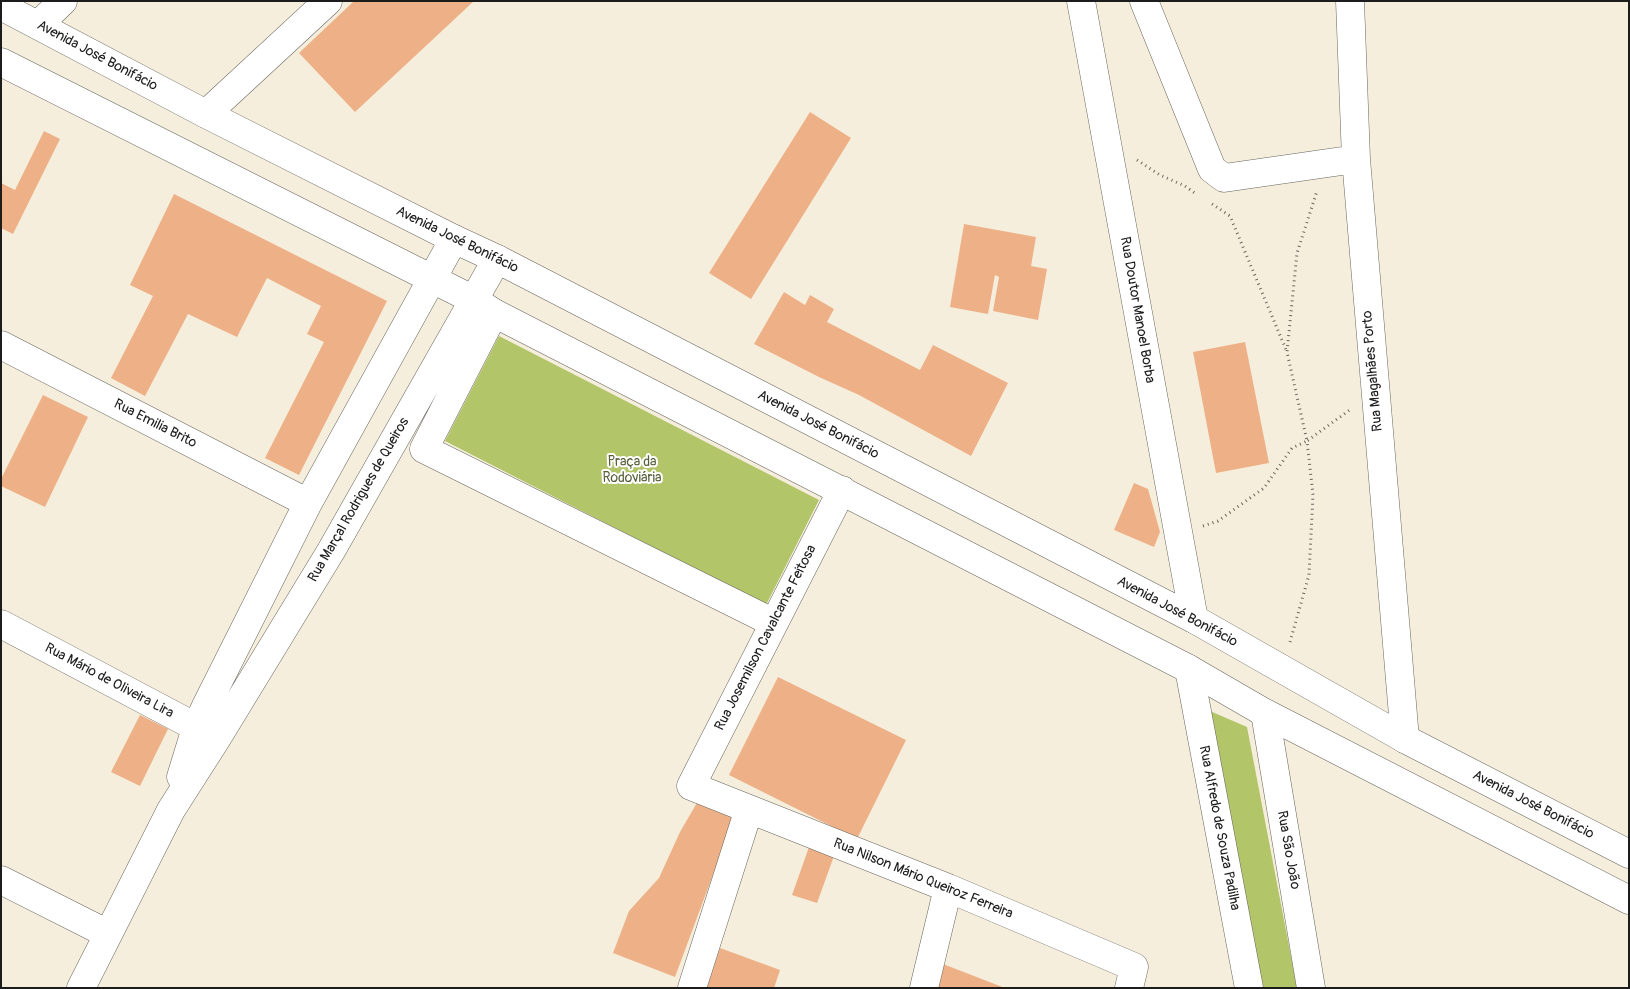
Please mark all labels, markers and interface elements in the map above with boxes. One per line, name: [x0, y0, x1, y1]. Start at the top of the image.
street label: Avenida José Bonifácio: [34, 17, 160, 95]
street label: Avenida José Bonifácio: [393, 203, 521, 277]
street label: Rua Doutor Manoel Borba: [1116, 236, 1158, 384]
street label: Rua Magalhães Porto: [1359, 310, 1387, 432]
street label: Avenida José Bonifácio: [754, 387, 882, 463]
street label: Rua Emilia Brito: [111, 396, 199, 452]
street label: Rua Marçal Rodrigues de Queiros: [305, 415, 413, 585]
park label: Praça da Rodoviária: [602, 454, 662, 487]
street label: Rua Josemilson Cavalcante Feitosa: [712, 542, 820, 734]
street label: Avenida José Bonifácio: [1114, 573, 1240, 651]
street label: Rua Mário de Oliveira Lira: [42, 640, 176, 722]
street label: Rua Alfredo de Souza Padilha: [1195, 744, 1243, 912]
street label: Avenida José Bonifácio: [1469, 767, 1597, 843]
street label: Rua São João: [1273, 809, 1303, 891]
street label: Rua Nilson Mário Queiroz Ferreira: [831, 835, 1015, 923]

